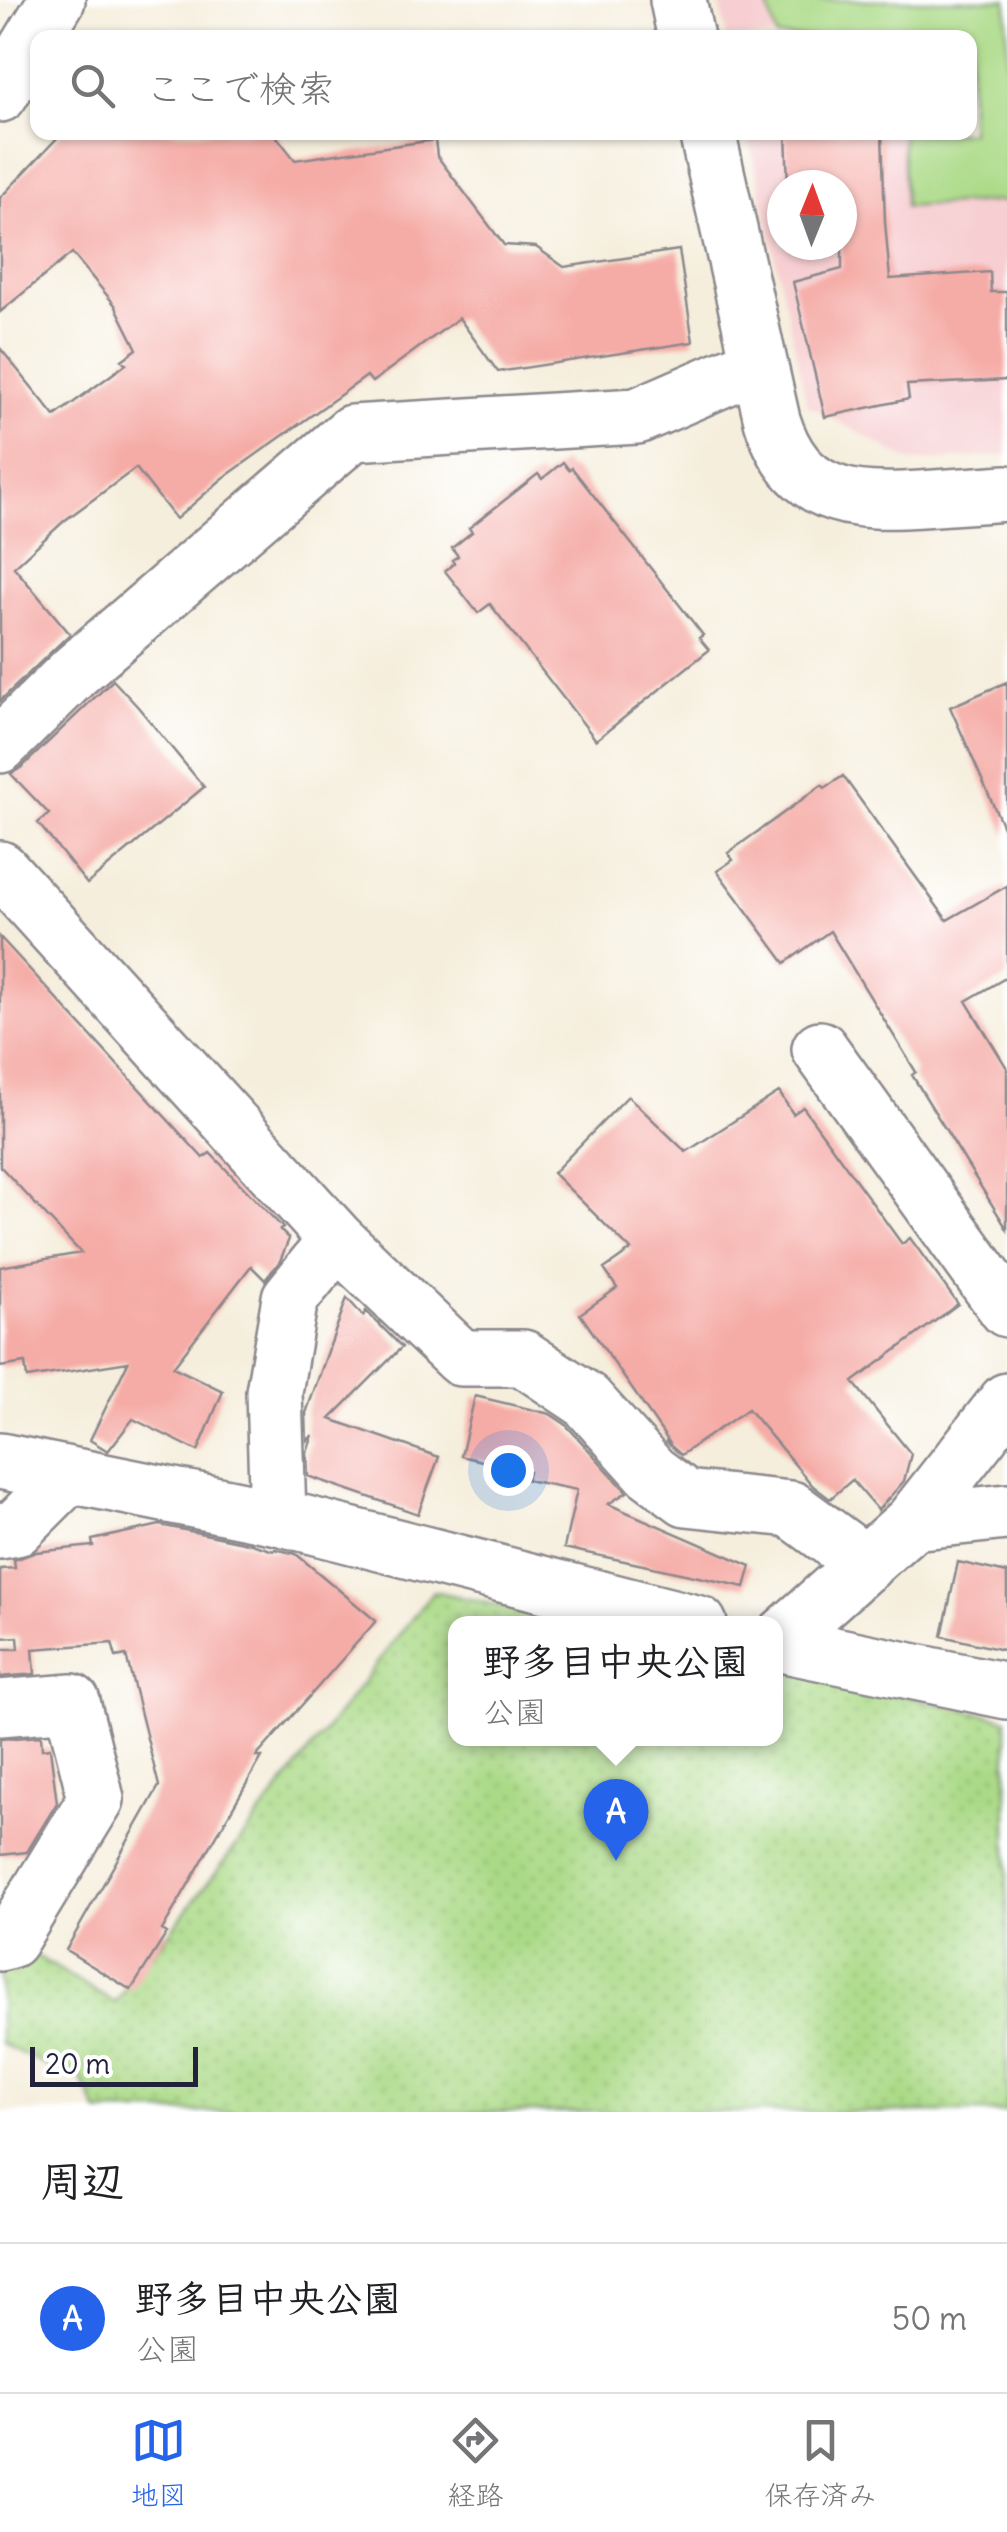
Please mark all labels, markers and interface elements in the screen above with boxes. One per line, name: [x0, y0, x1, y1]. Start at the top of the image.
search box: [30, 30, 977, 140]
icon: search: [65, 58, 120, 113]
text: ここで検索: [145, 65, 335, 112]
north arrow: [767, 170, 857, 260]
your location: [483, 1445, 534, 1496]
popup: [448, 1616, 783, 1746]
text: 野多目中央公園: [482, 1638, 749, 1685]
text: 公園: [482, 1691, 547, 1732]
pin: A: [584, 1778, 648, 1861]
scale bar: [30, 2042, 198, 2086]
text: 20 m: [45, 2046, 110, 2082]
text: 周辺: [40, 2155, 124, 2207]
text: 野多目中央公園: [135, 2275, 401, 2322]
text: A: [62, 2298, 83, 2339]
text: 50 m: [892, 2298, 967, 2339]
text: 公園: [135, 2328, 199, 2369]
tab: 地図: [130, 2413, 187, 2513]
tab: 経路: [447, 2413, 504, 2513]
tab: 保存済み: [764, 2413, 877, 2513]

